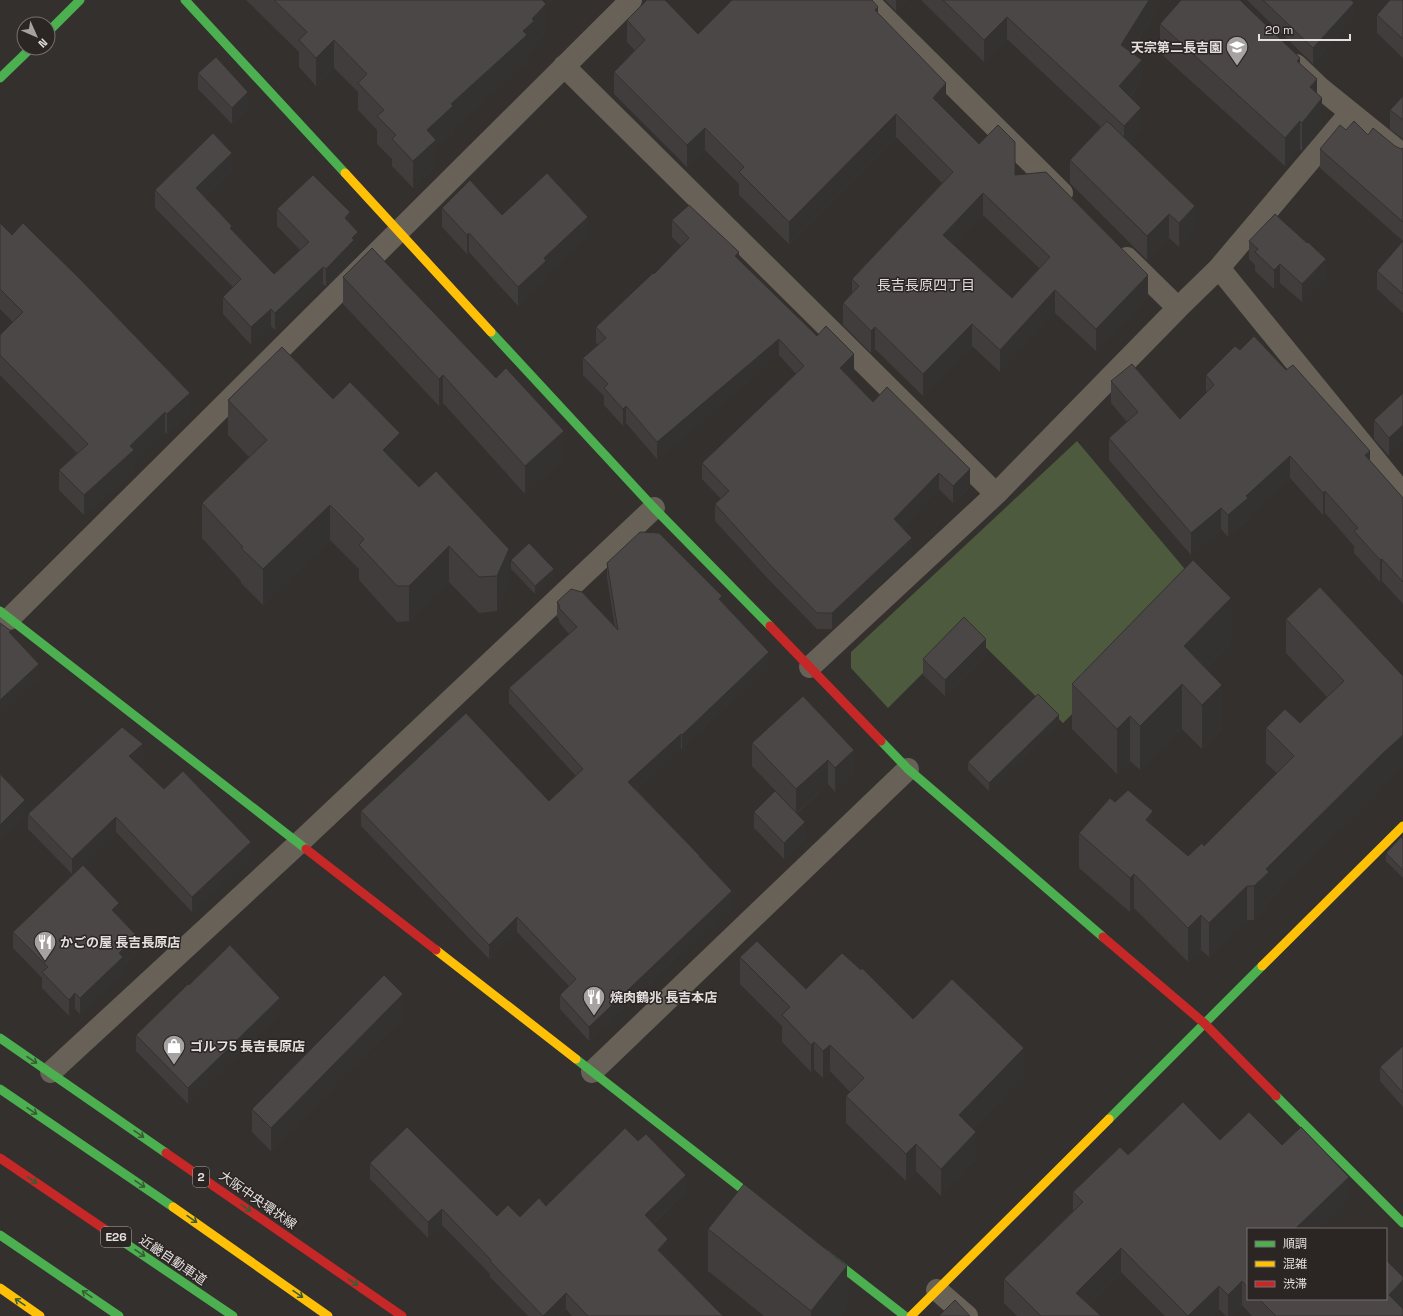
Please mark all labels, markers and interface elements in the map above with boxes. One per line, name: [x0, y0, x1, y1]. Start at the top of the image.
north arrow: [16, 16, 56, 56]
scale bar: [1259, 16, 1350, 42]
text: 20 m: [1265, 22, 1293, 38]
school or university icon: 天宗第二長吉園: [1224, 34, 1250, 67]
text: N: [36, 36, 51, 51]
place label: 天宗第二長吉園: [1131, 39, 1222, 56]
district label: 長吉長原四丁目: [877, 276, 975, 294]
restaurant icon: かごの屋 長吉長原店: [32, 929, 58, 962]
place label: かごの屋 長吉長原店: [60, 934, 180, 951]
restaurant icon: 焼肉鶴兆 長吉本店: [581, 984, 607, 1017]
place label: 焼肉鶴兆 長吉本店: [610, 989, 717, 1006]
shop icon: ゴルフ5 長吉長原店: [161, 1033, 187, 1066]
place label: ゴルフ5 長吉長原店: [190, 1038, 305, 1055]
one-way arrow: [27, 1056, 38, 1064]
one-way arrow: [27, 1107, 38, 1115]
one-way arrow: [134, 1130, 145, 1138]
road number: 2: [193, 1167, 209, 1187]
street label: 大阪中央環状線: [216, 1167, 300, 1233]
one-way arrow: [26, 1176, 37, 1184]
one-way arrow: [134, 1180, 146, 1188]
one-way arrow: [240, 1204, 251, 1212]
one-way arrow: [186, 1215, 197, 1223]
road number: E26: [101, 1227, 131, 1247]
legend: [1247, 1228, 1387, 1300]
street label: 近畿自動車道: [136, 1231, 210, 1289]
text: 順調: [1283, 1236, 1307, 1252]
one-way arrow: [134, 1249, 145, 1257]
text: 混雑: [1283, 1256, 1307, 1272]
text: 渋滞: [1283, 1276, 1307, 1292]
one-way arrow: [347, 1278, 358, 1286]
one-way arrow: [82, 1290, 93, 1298]
one-way arrow: [292, 1290, 303, 1298]
one-way arrow: [15, 1298, 26, 1306]

